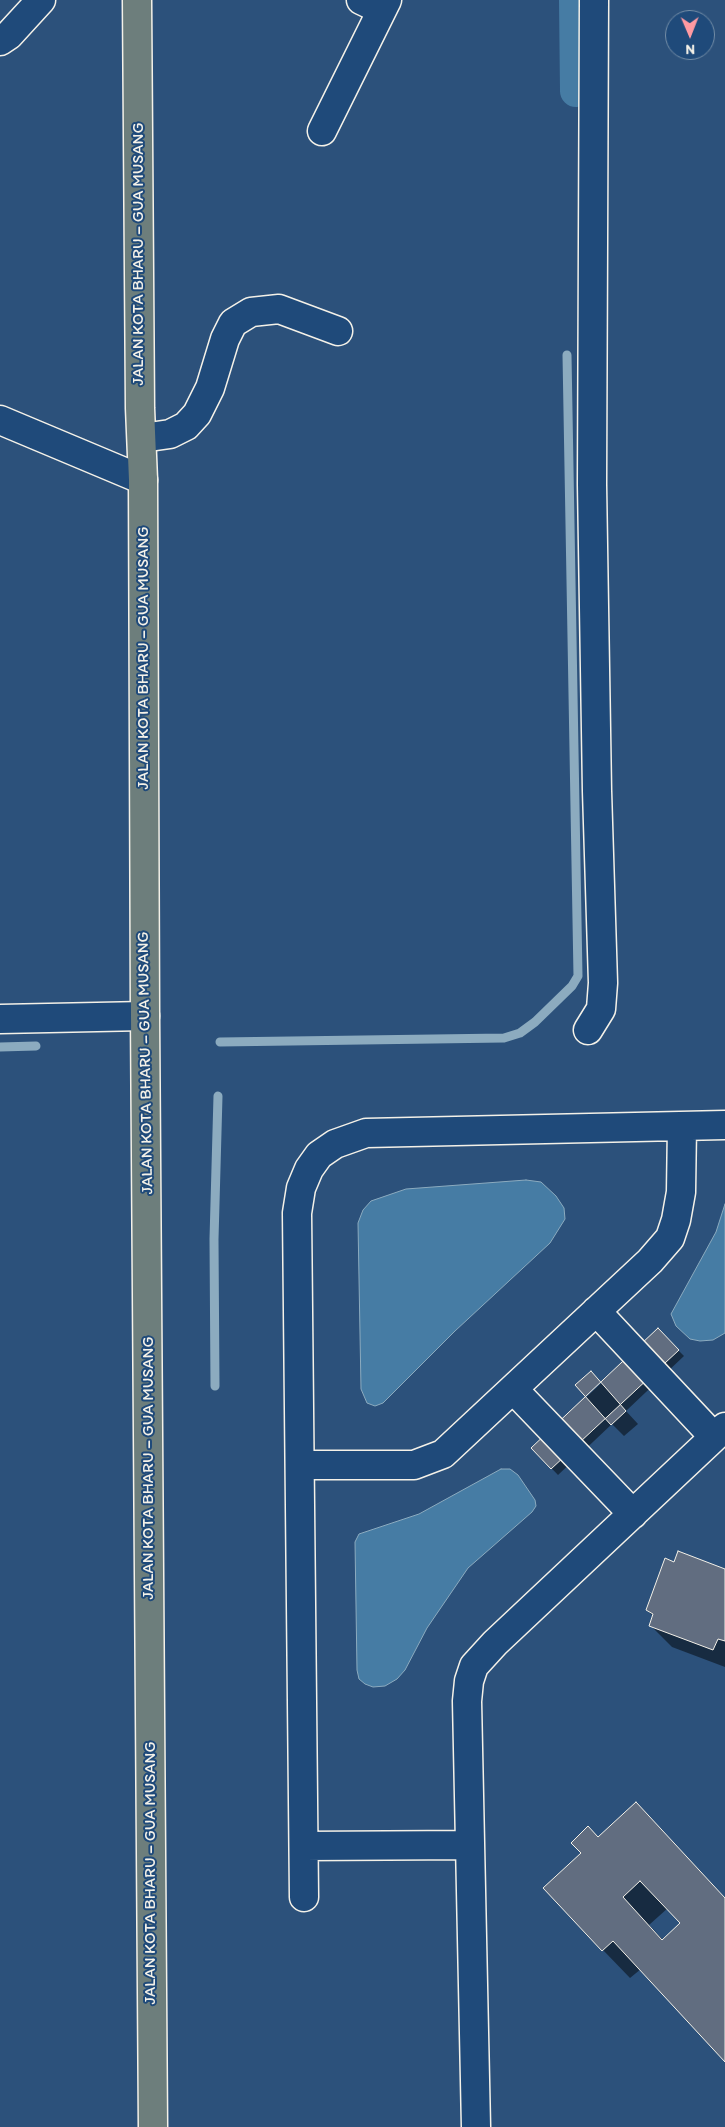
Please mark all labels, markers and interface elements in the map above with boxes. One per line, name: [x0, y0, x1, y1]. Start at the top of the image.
north arrow: [665, 10, 715, 60]
text: N: [685, 41, 695, 58]
street label: JALAN KOTA BHARU – GUA MUSANG: [129, 123, 149, 385]
street label: JALAN KOTA BHARU – GUA MUSANG: [134, 527, 154, 789]
street label: JALAN KOTA BHARU – GUA MUSANG: [134, 931, 158, 1195]
street label: JALAN KOTA BHARU – GUA MUSANG: [139, 1337, 159, 1599]
street label: JALAN KOTA BHARU – GUA MUSANG: [141, 1742, 161, 2004]

